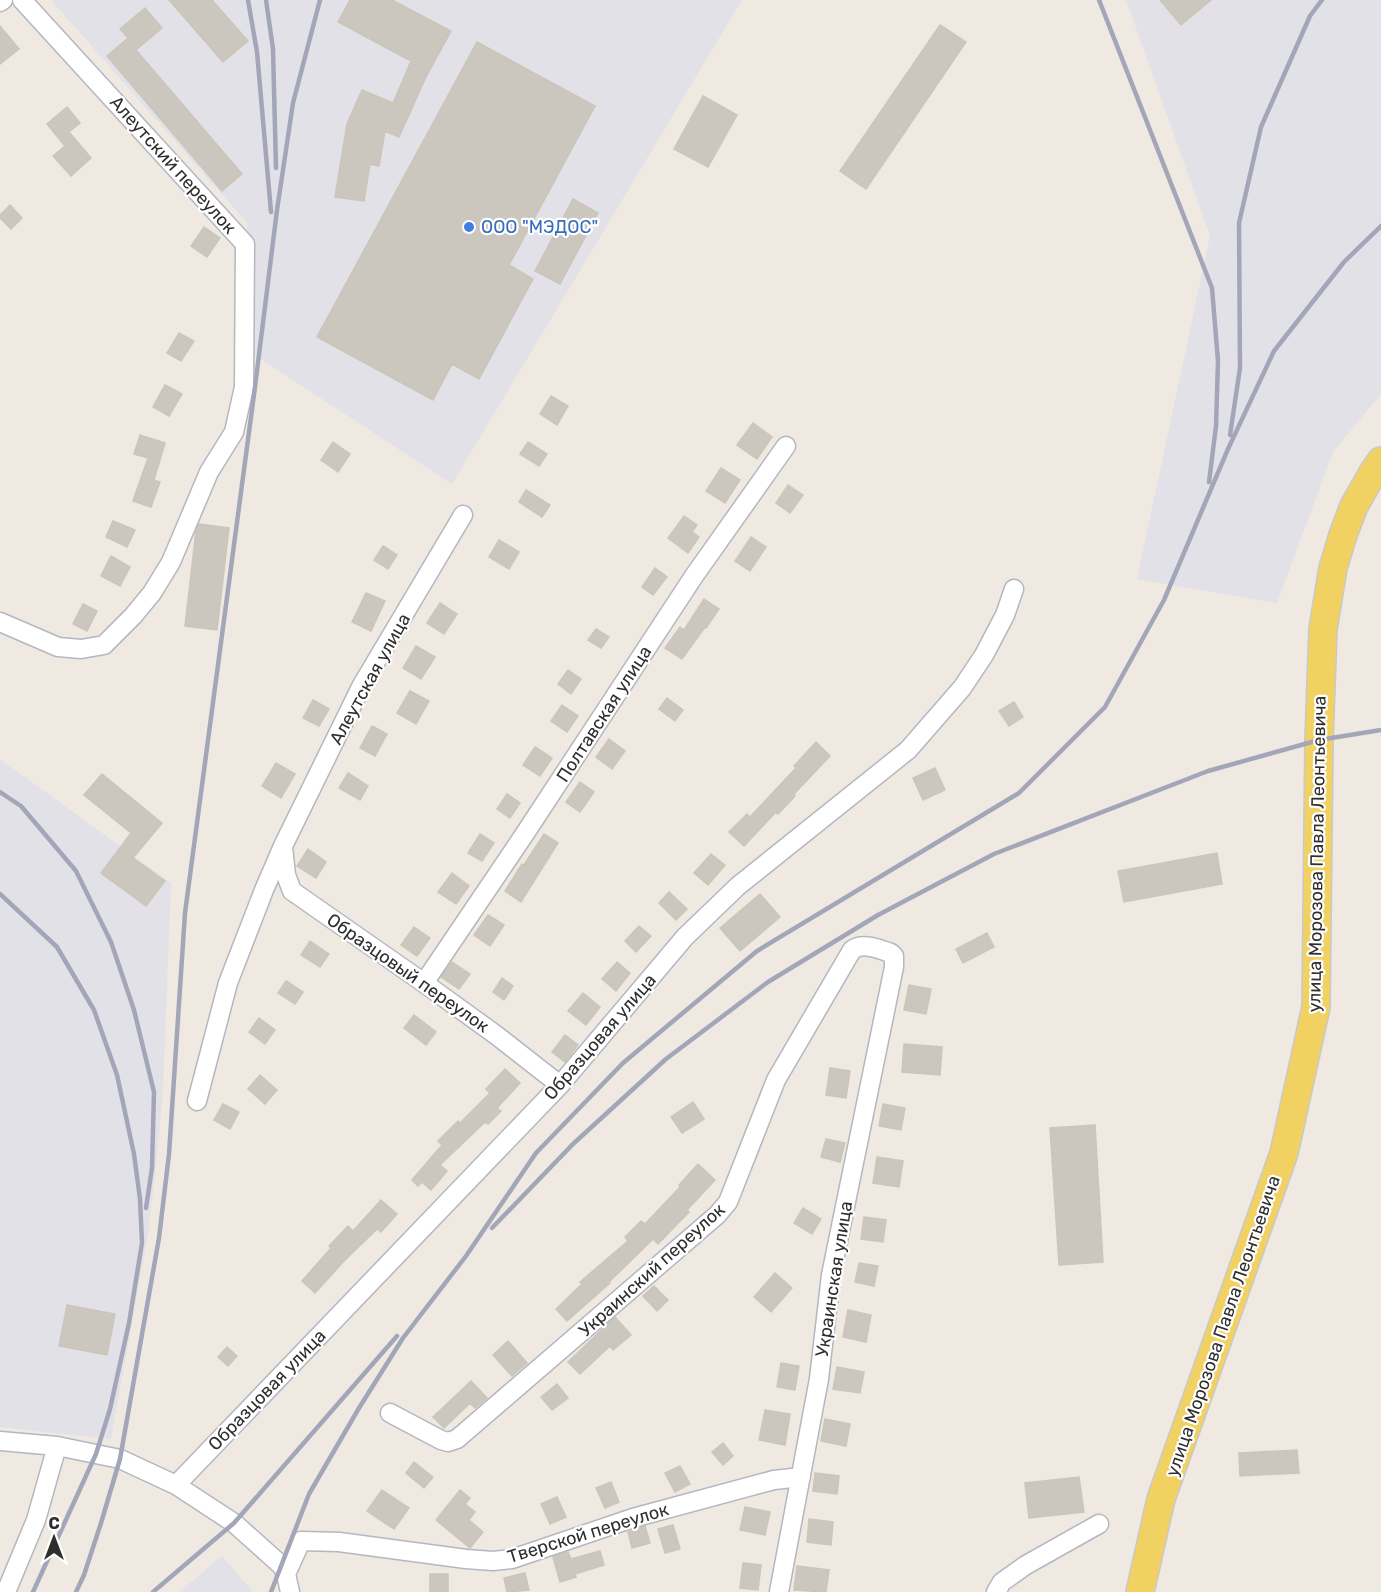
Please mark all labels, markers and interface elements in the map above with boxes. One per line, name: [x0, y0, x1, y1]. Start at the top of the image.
street label: Алеутский переулок: [105, 91, 241, 239]
place label: ООО "МЭДОС": [481, 216, 598, 238]
marker: ООО "МЭДОС": [462, 220, 476, 234]
street label: Алеутская улица: [325, 609, 415, 749]
street label: Полтавская улица: [552, 642, 656, 786]
street label: улица Морозова Павла Леонтьевича: [1303, 695, 1331, 1013]
street label: Образцовый переулок: [323, 909, 494, 1038]
street label: Образцовая улица: [539, 969, 661, 1105]
street label: улица Морозова Павла Леонтьевича: [1161, 1173, 1285, 1479]
street label: Украинский переулок: [574, 1198, 730, 1341]
street label: Украинская улица: [811, 1199, 857, 1359]
street label: Образцовая улица: [204, 1325, 330, 1455]
street label: Тверской переулок: [505, 1498, 671, 1568]
north arrow: [24, 1508, 84, 1568]
text: С: [48, 1514, 60, 1533]

